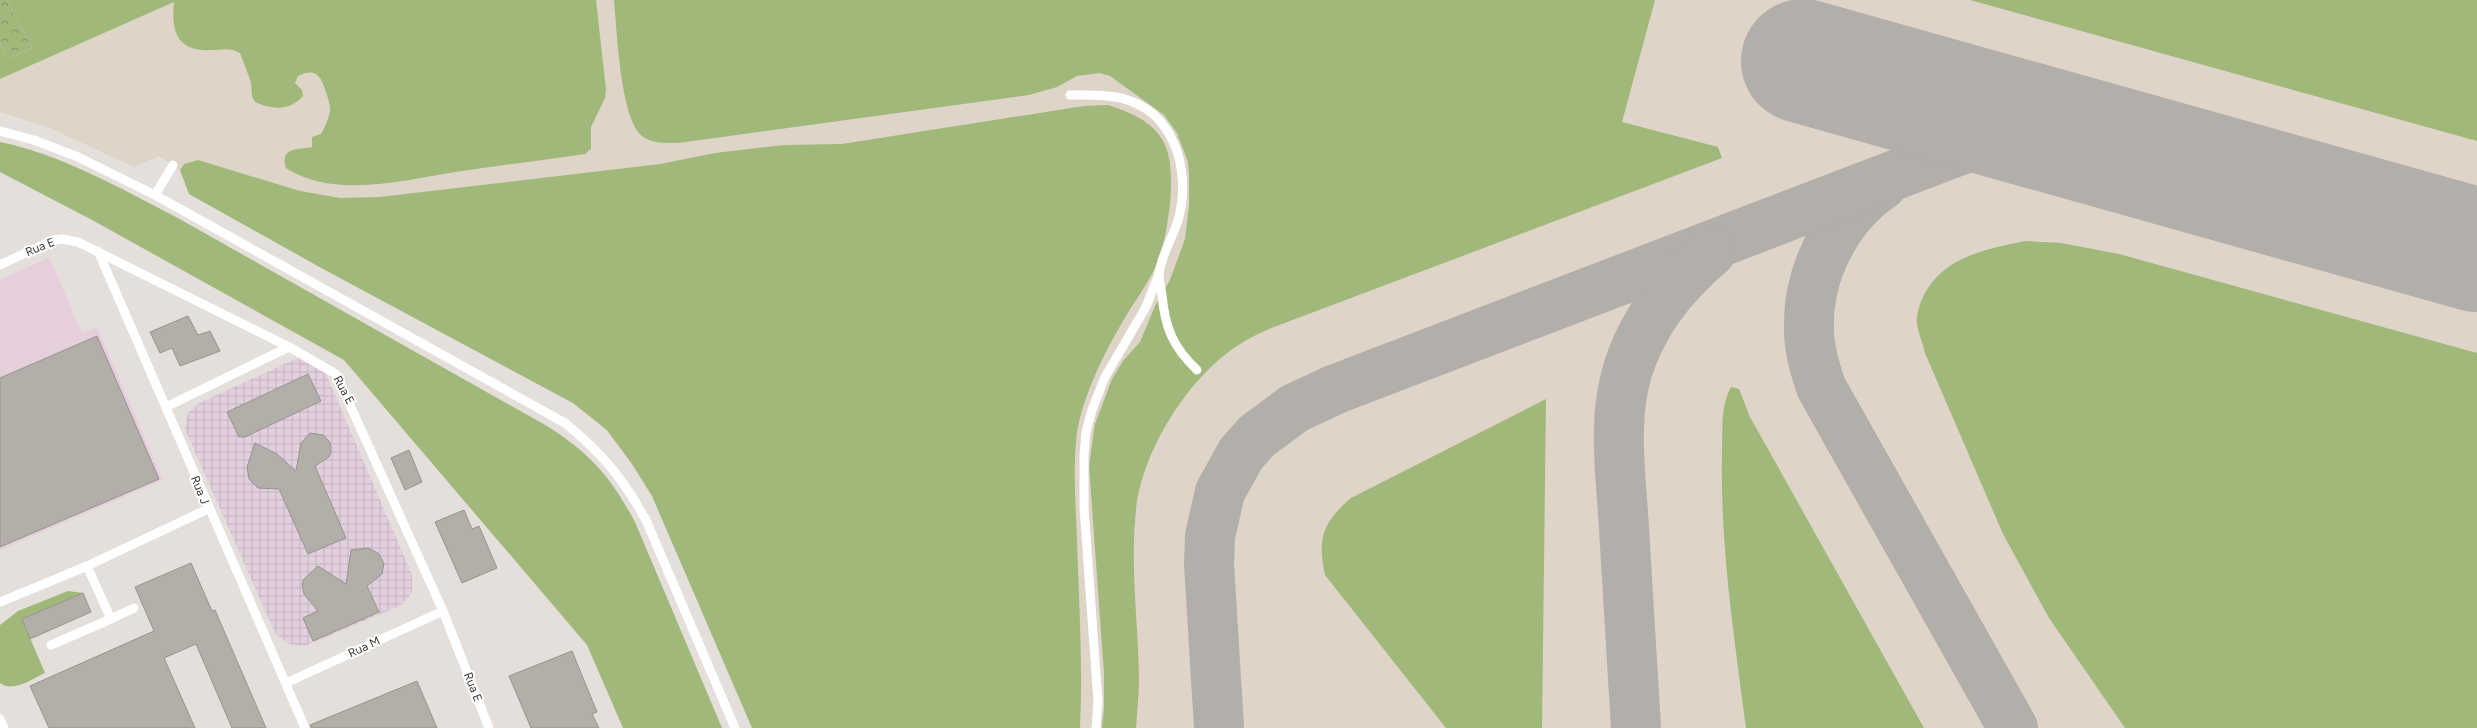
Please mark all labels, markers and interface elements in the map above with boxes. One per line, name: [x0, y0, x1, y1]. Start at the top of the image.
street label: Rua E: [23, 235, 57, 259]
street label: Rua E: [331, 373, 357, 407]
street label: Rua J: [188, 474, 212, 506]
street label: Rua M: [346, 634, 382, 660]
street label: Rua E: [461, 670, 485, 704]

